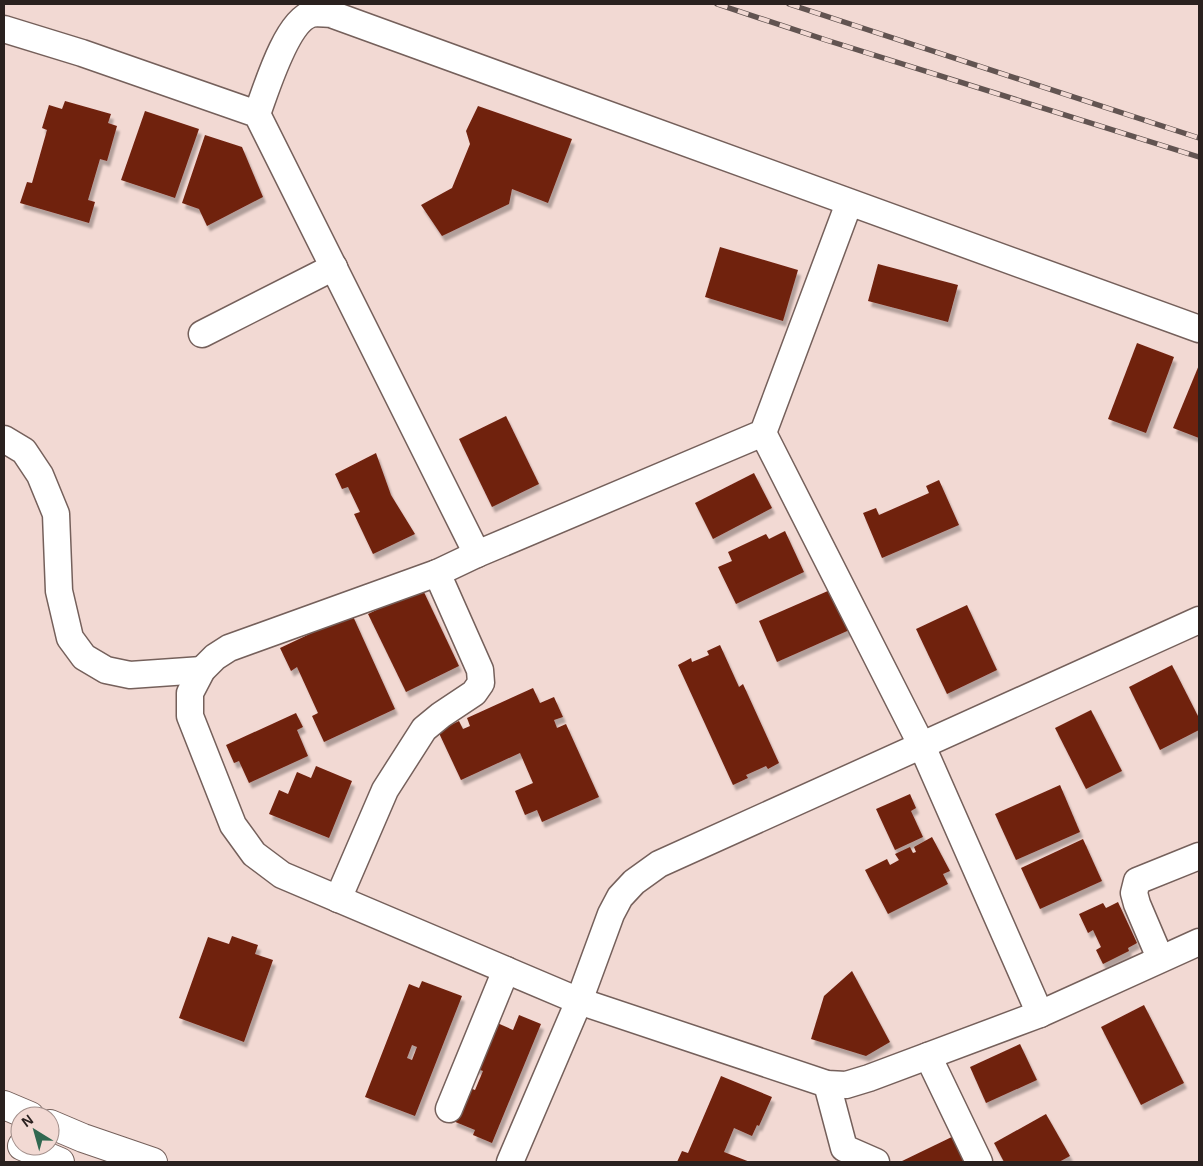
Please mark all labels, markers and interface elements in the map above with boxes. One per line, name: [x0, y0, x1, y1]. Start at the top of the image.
north arrow: [10, 1106, 60, 1156]
text: N: [18, 1111, 36, 1130]

